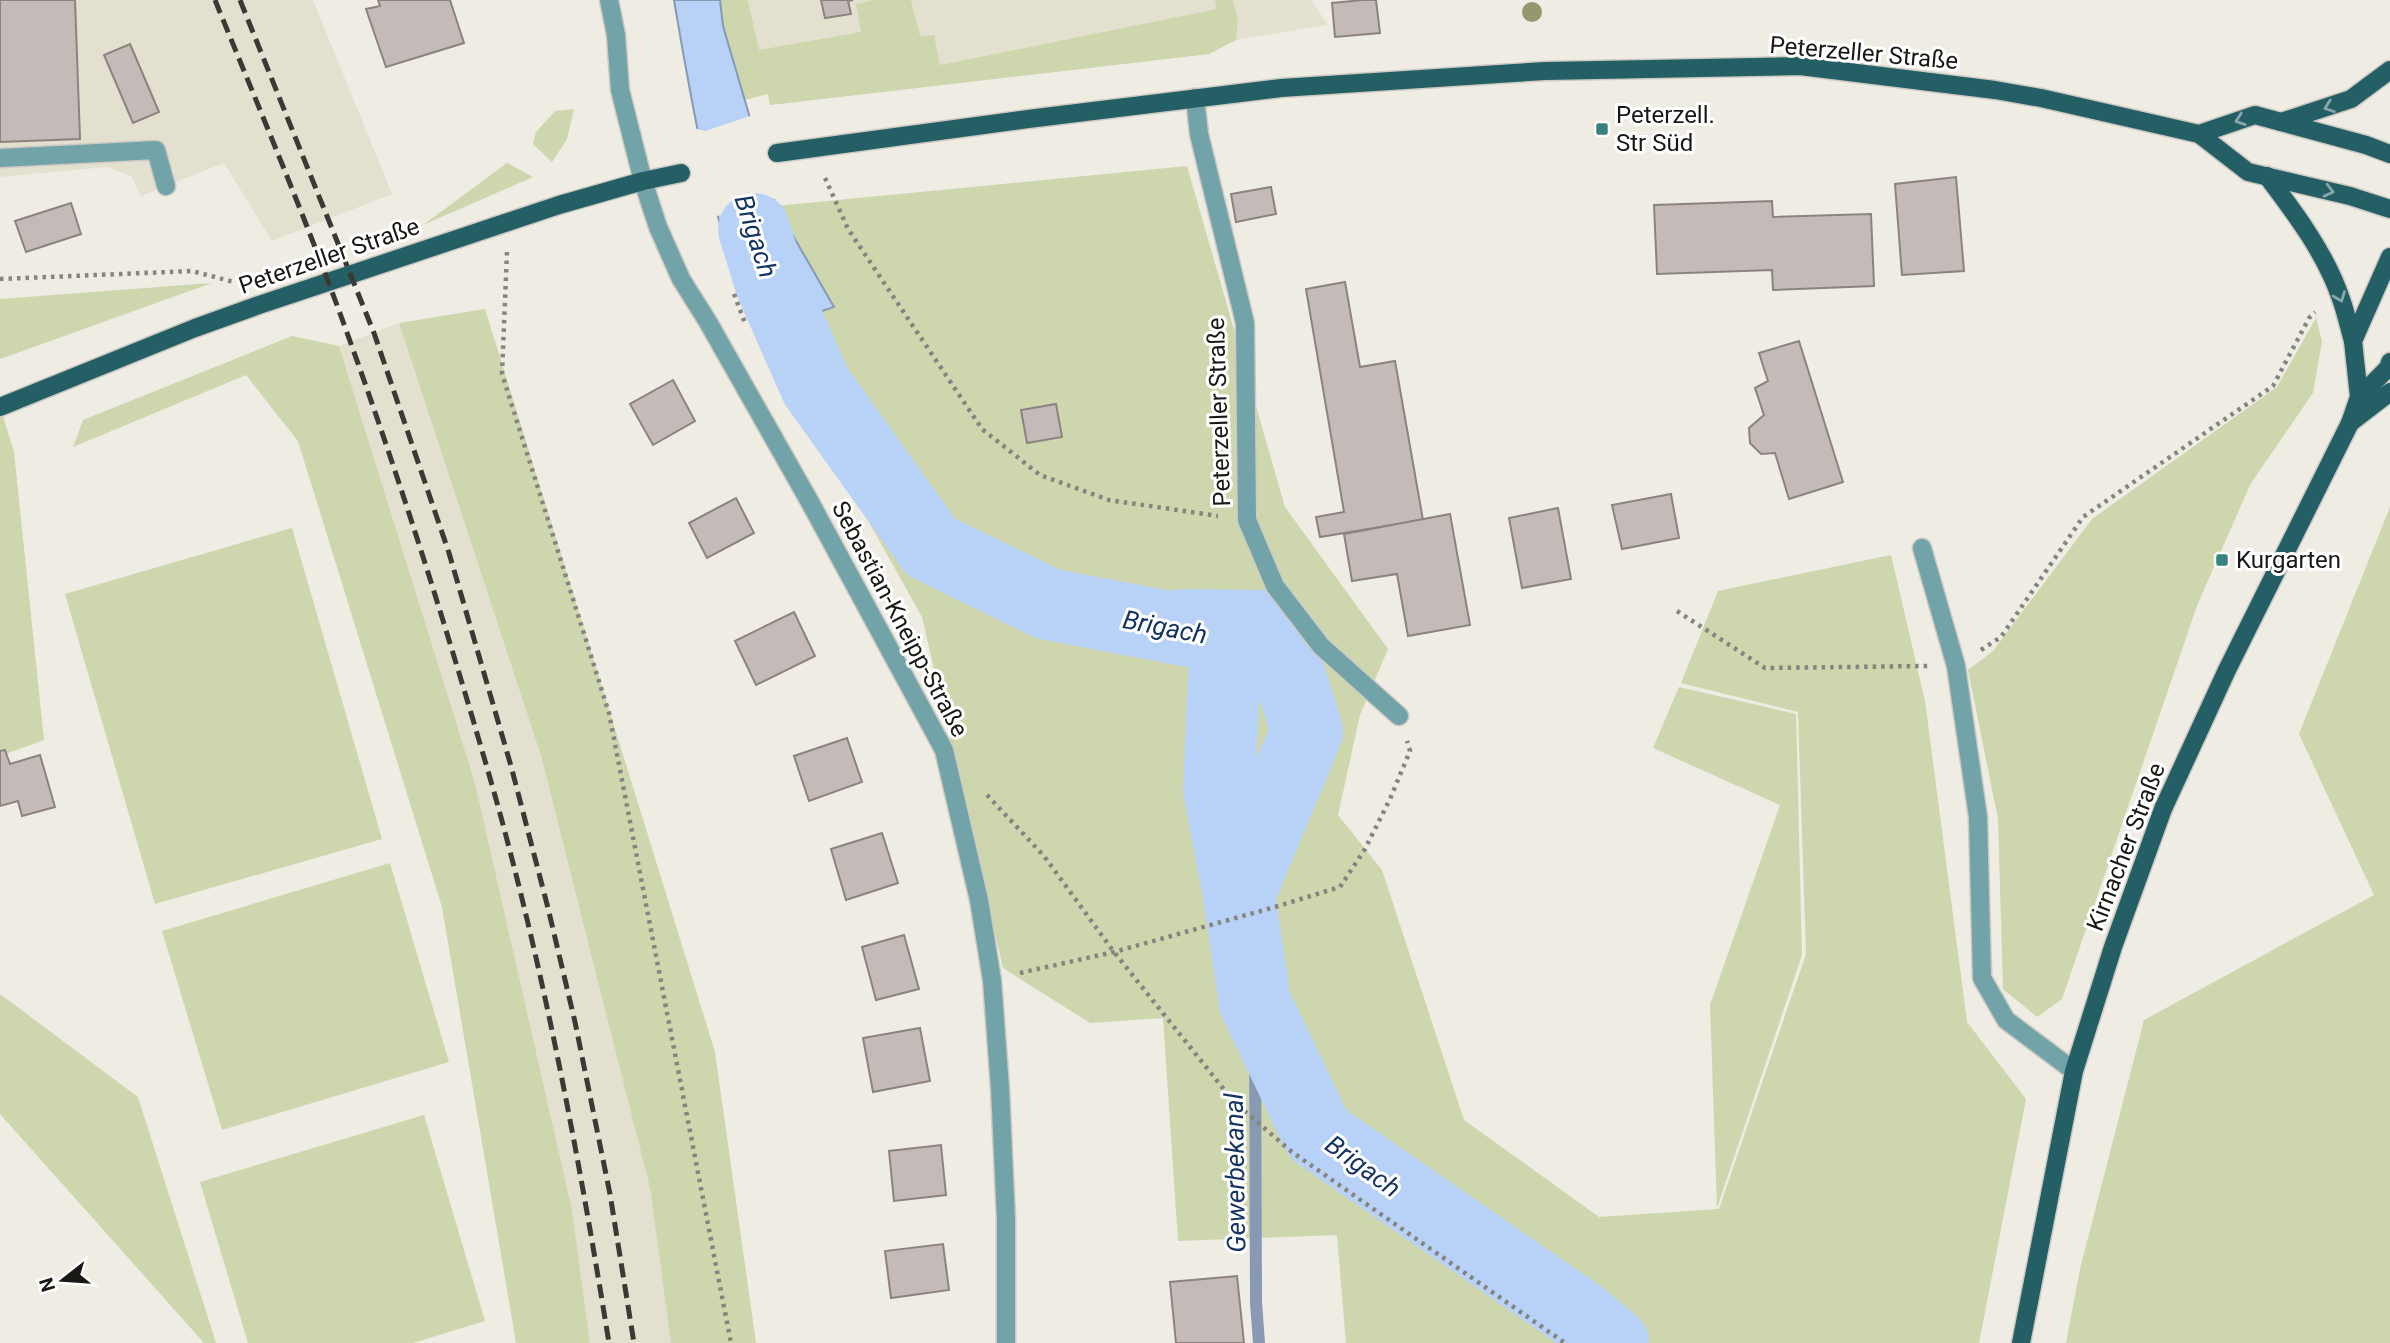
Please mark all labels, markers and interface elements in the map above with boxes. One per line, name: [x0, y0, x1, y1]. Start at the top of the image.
street label: Peterzeller Straße: [1769, 31, 1959, 75]
one-way arrow: [2323, 99, 2335, 113]
place label: Peterzell. Str Süd: [1616, 101, 1715, 157]
one-way arrow: [2234, 112, 2246, 126]
marker: Peterzell. Str Süd: [1594, 121, 1610, 137]
one-way arrow: [2323, 183, 2335, 197]
water label: Brigach: [729, 191, 783, 281]
street label: Peterzeller Straße: [235, 212, 423, 300]
one-way arrow: [2331, 290, 2345, 302]
street label: Peterzeller Straße: [1202, 317, 1236, 507]
street label: Sebastian-Kneipp-Straße: [826, 497, 974, 741]
place label: Kurgarten: [2236, 546, 2341, 574]
marker: Kurgarten: [2214, 552, 2230, 568]
water label: Brigach: [1120, 604, 1210, 650]
street label: Kirnacher Straße: [2081, 759, 2171, 935]
water label: Gewerbekanal: [1219, 1092, 1251, 1253]
water label: Brigach: [1320, 1129, 1406, 1203]
north arrow: [28, 1245, 98, 1315]
text: N: [34, 1275, 60, 1295]

